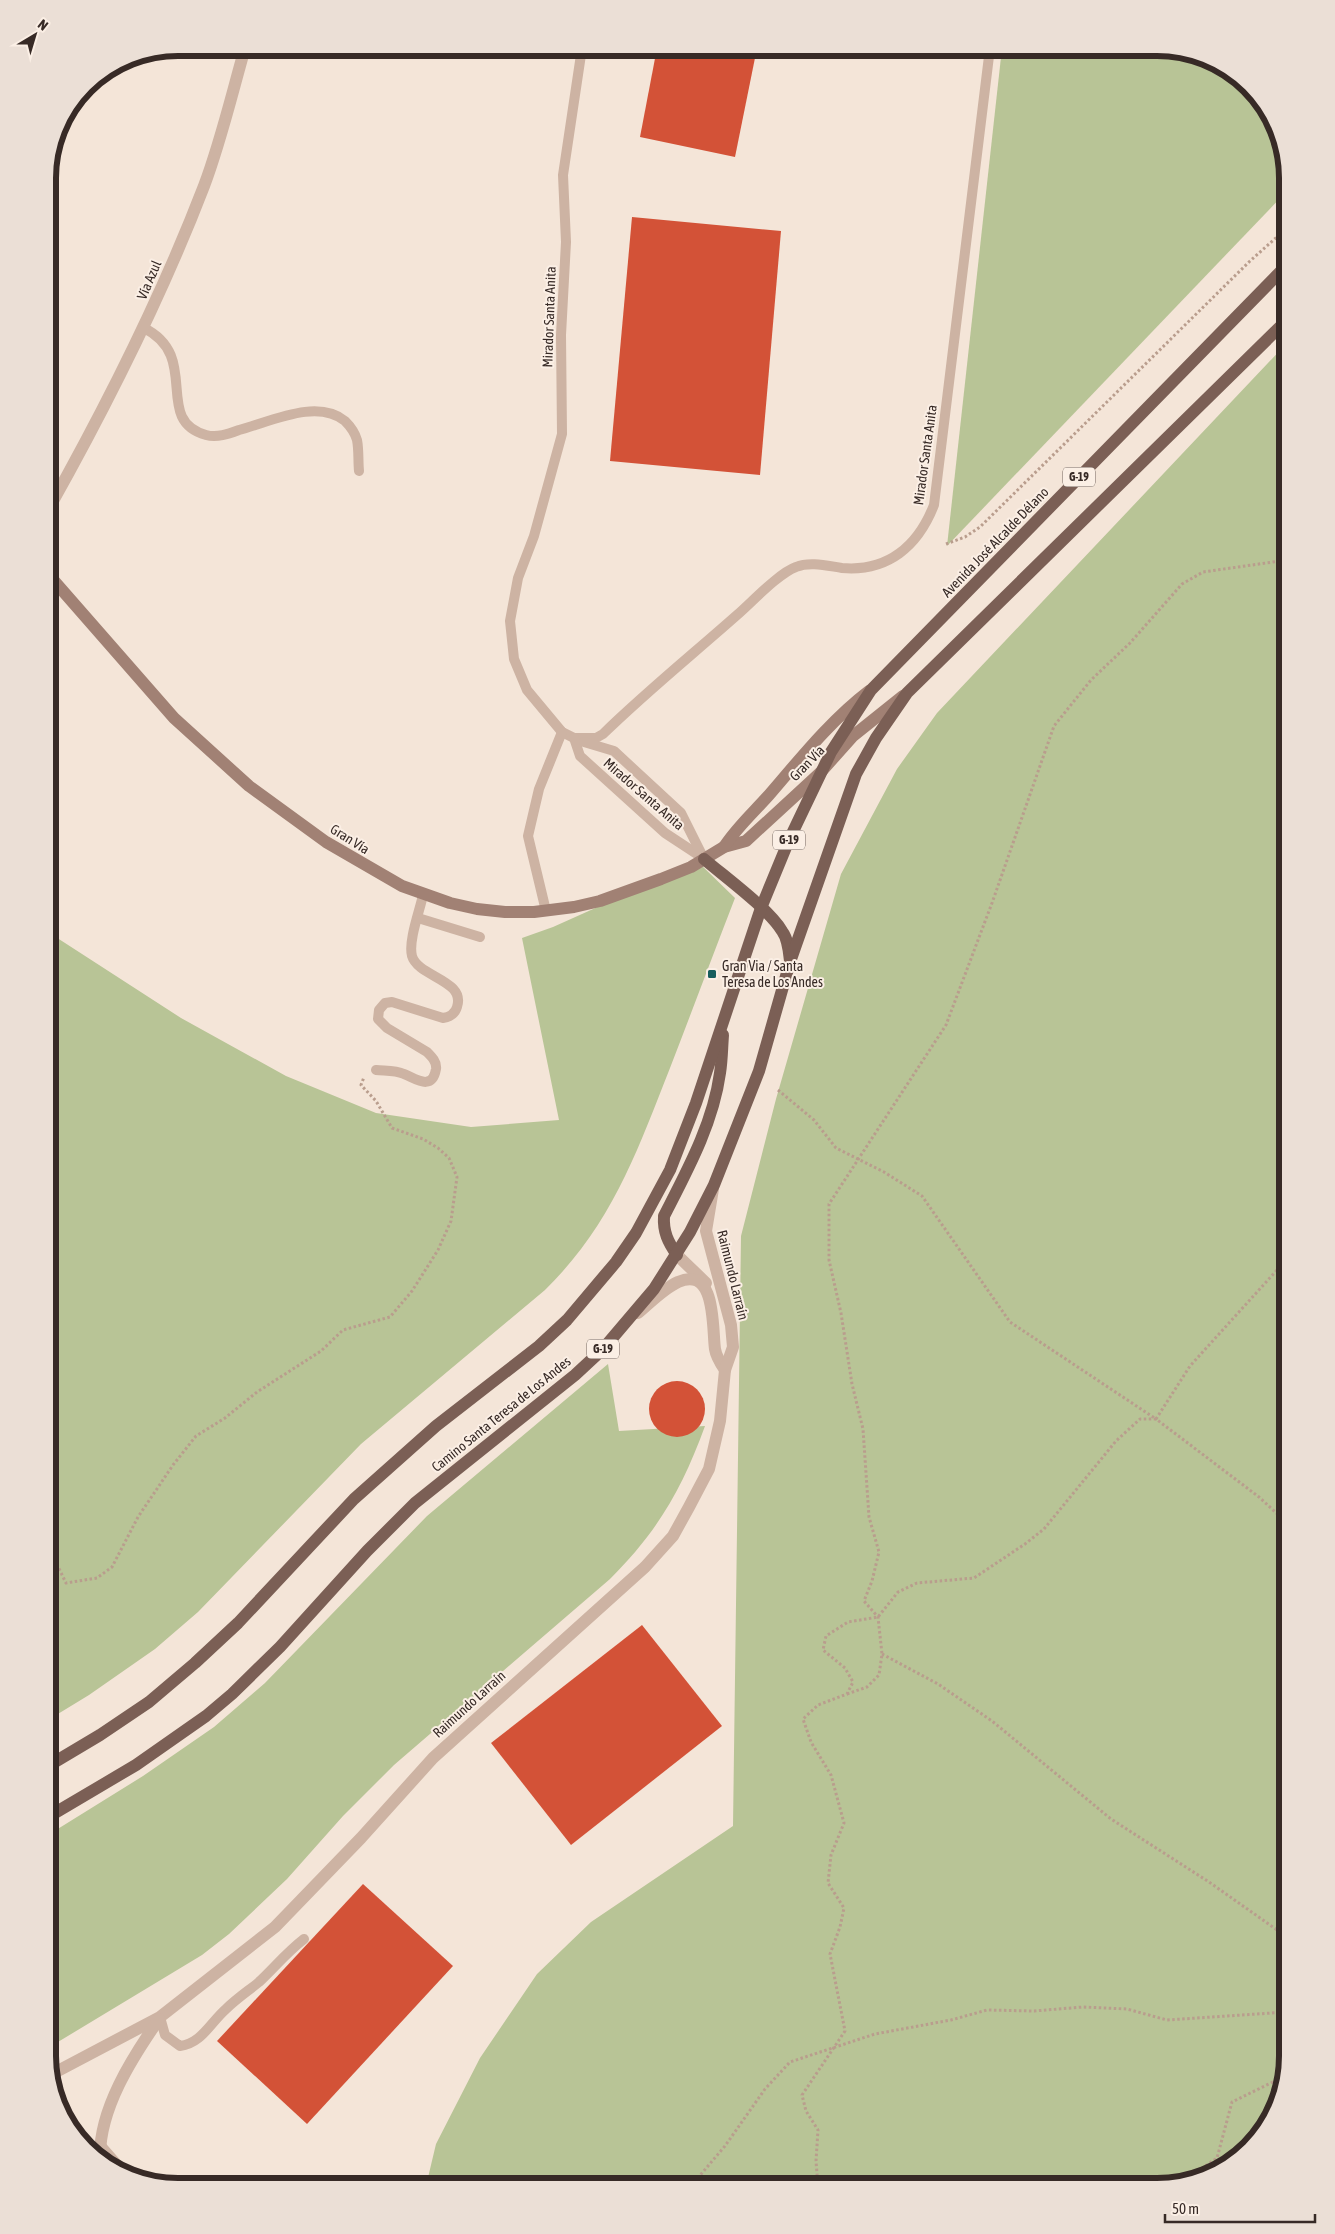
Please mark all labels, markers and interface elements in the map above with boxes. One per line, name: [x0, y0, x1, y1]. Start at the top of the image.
north arrow: [10, 10, 60, 60]
text: N: [35, 16, 51, 34]
street label: Vía Azul: [134, 258, 164, 302]
street label: Mirador Santa Anita: [539, 266, 559, 368]
street label: Mirador Santa Anita: [910, 404, 940, 506]
road number: G-19: [1063, 468, 1095, 487]
street label: Avenida José Alcalde Délano: [938, 484, 1052, 600]
street label: Gran Vía: [786, 742, 828, 784]
street label: Mirador Santa Anita: [601, 755, 687, 833]
street label: Gran Vía: [327, 821, 373, 857]
road number: G-19: [773, 830, 805, 850]
place label: Gran Via / Santa Teresa de Los Andes: [722, 958, 823, 990]
marker: Gran Via / Santa Teresa de Los Andes: [706, 968, 718, 980]
street label: Raimundo Larraín: [714, 1228, 752, 1322]
road number: G-19: [587, 1340, 619, 1358]
street label: Camino Santa Teresa de Los Andes: [428, 1353, 574, 1475]
street label: Raimundo Larraín: [429, 1667, 509, 1741]
scale bar: [1165, 2192, 1315, 2224]
text: 50 m: [1172, 2200, 1199, 2217]

